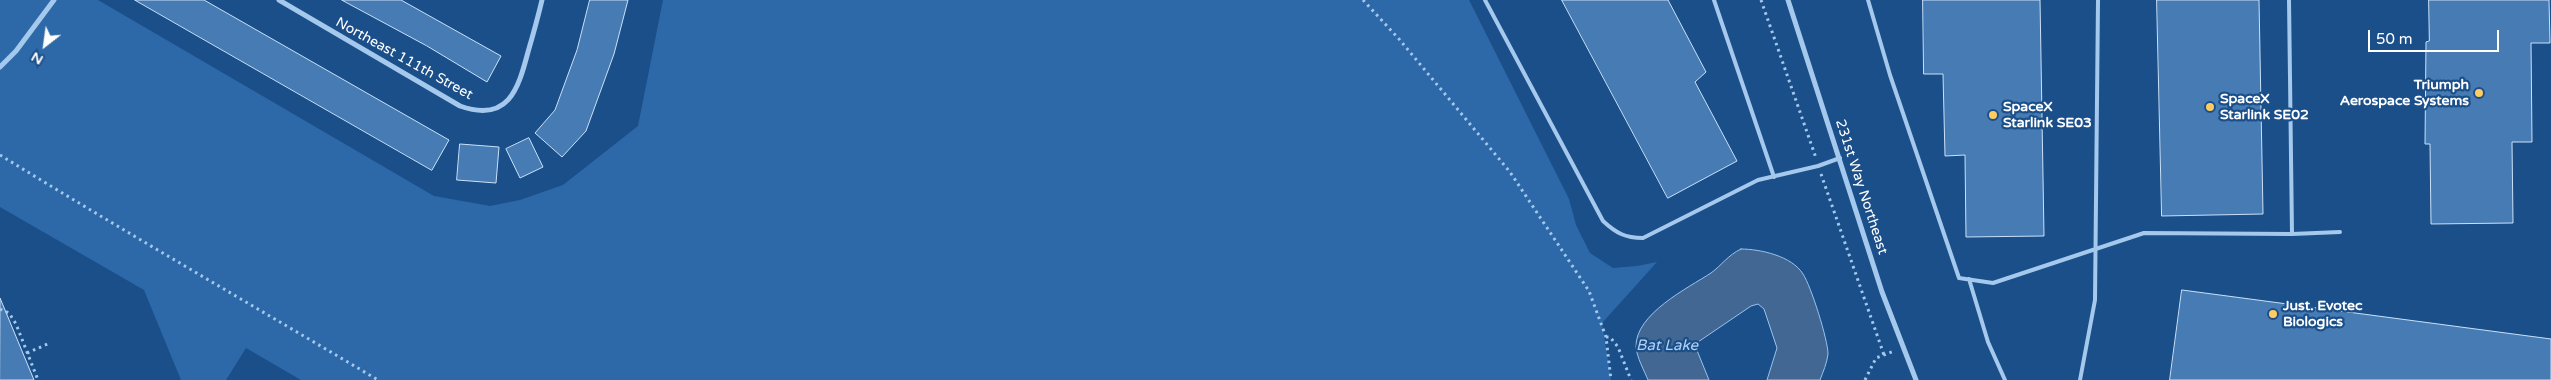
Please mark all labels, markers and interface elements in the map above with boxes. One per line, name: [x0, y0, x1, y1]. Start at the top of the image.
street label: Northeast 111th Street: [333, 14, 475, 104]
north arrow: [20, 20, 70, 70]
scale bar: [2371, 20, 2502, 52]
text: 50 m: [2376, 30, 2413, 48]
text: N: [28, 48, 46, 69]
place label: Triumph Aerospace Systems: [2340, 77, 2469, 110]
marker: Triumph Aerospace Systems: [2473, 87, 2485, 99]
place label: SpaceX Starlink SE02: [2220, 91, 2309, 124]
place label: SpaceX Starlink SE03: [2003, 99, 2092, 132]
marker: SpaceX Starlink SE02: [2204, 101, 2216, 113]
marker: SpaceX Starlink SE03: [1987, 109, 1999, 121]
street label: 231st Way Northeast: [1831, 117, 1891, 257]
place label: Just. Evotec Biologics: [2283, 298, 2362, 331]
marker: Just. Evotec Biologics: [2267, 308, 2279, 320]
water label: Bat Lake: [1636, 337, 1698, 355]

